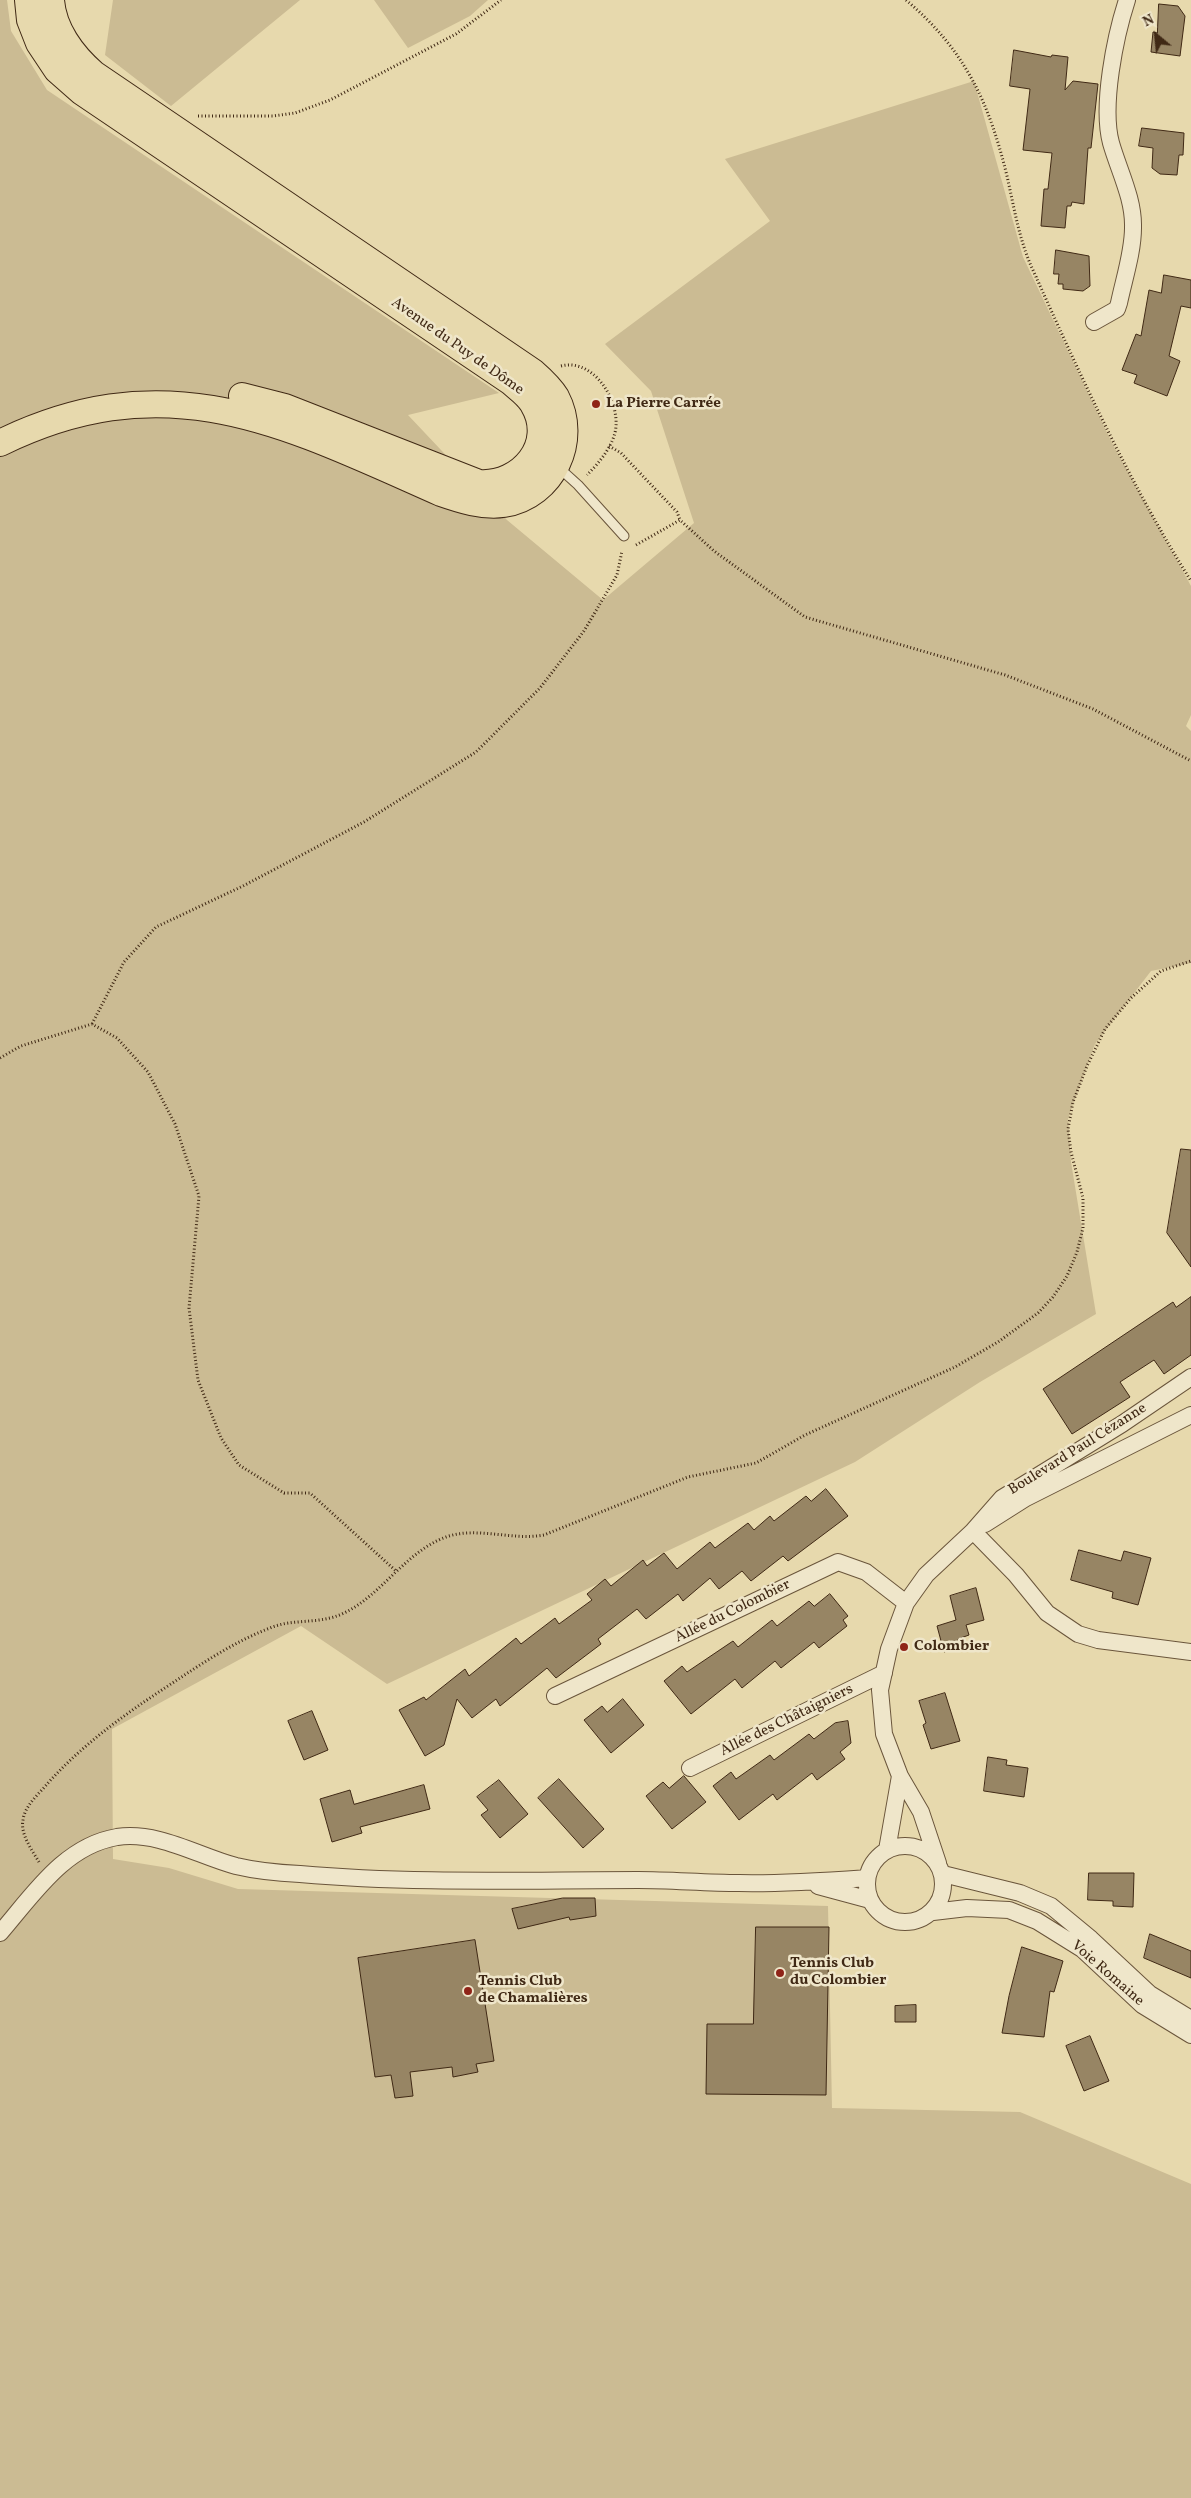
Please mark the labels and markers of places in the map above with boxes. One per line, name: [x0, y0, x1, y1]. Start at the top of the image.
place label: La Pierre Carrée: [606, 395, 721, 413]
marker: La Pierre Carrée: [590, 398, 602, 410]
place label: Colombier: [914, 1638, 989, 1656]
marker: Colombier: [898, 1641, 910, 1653]
place label: Tennis Club du Colombier: [790, 1955, 886, 1990]
marker: Tennis Club du Colombier: [774, 1967, 786, 1979]
place label: Tennis Club de Chamalières: [478, 1973, 588, 2008]
marker: Tennis Club de Chamalières: [462, 1985, 474, 1997]

